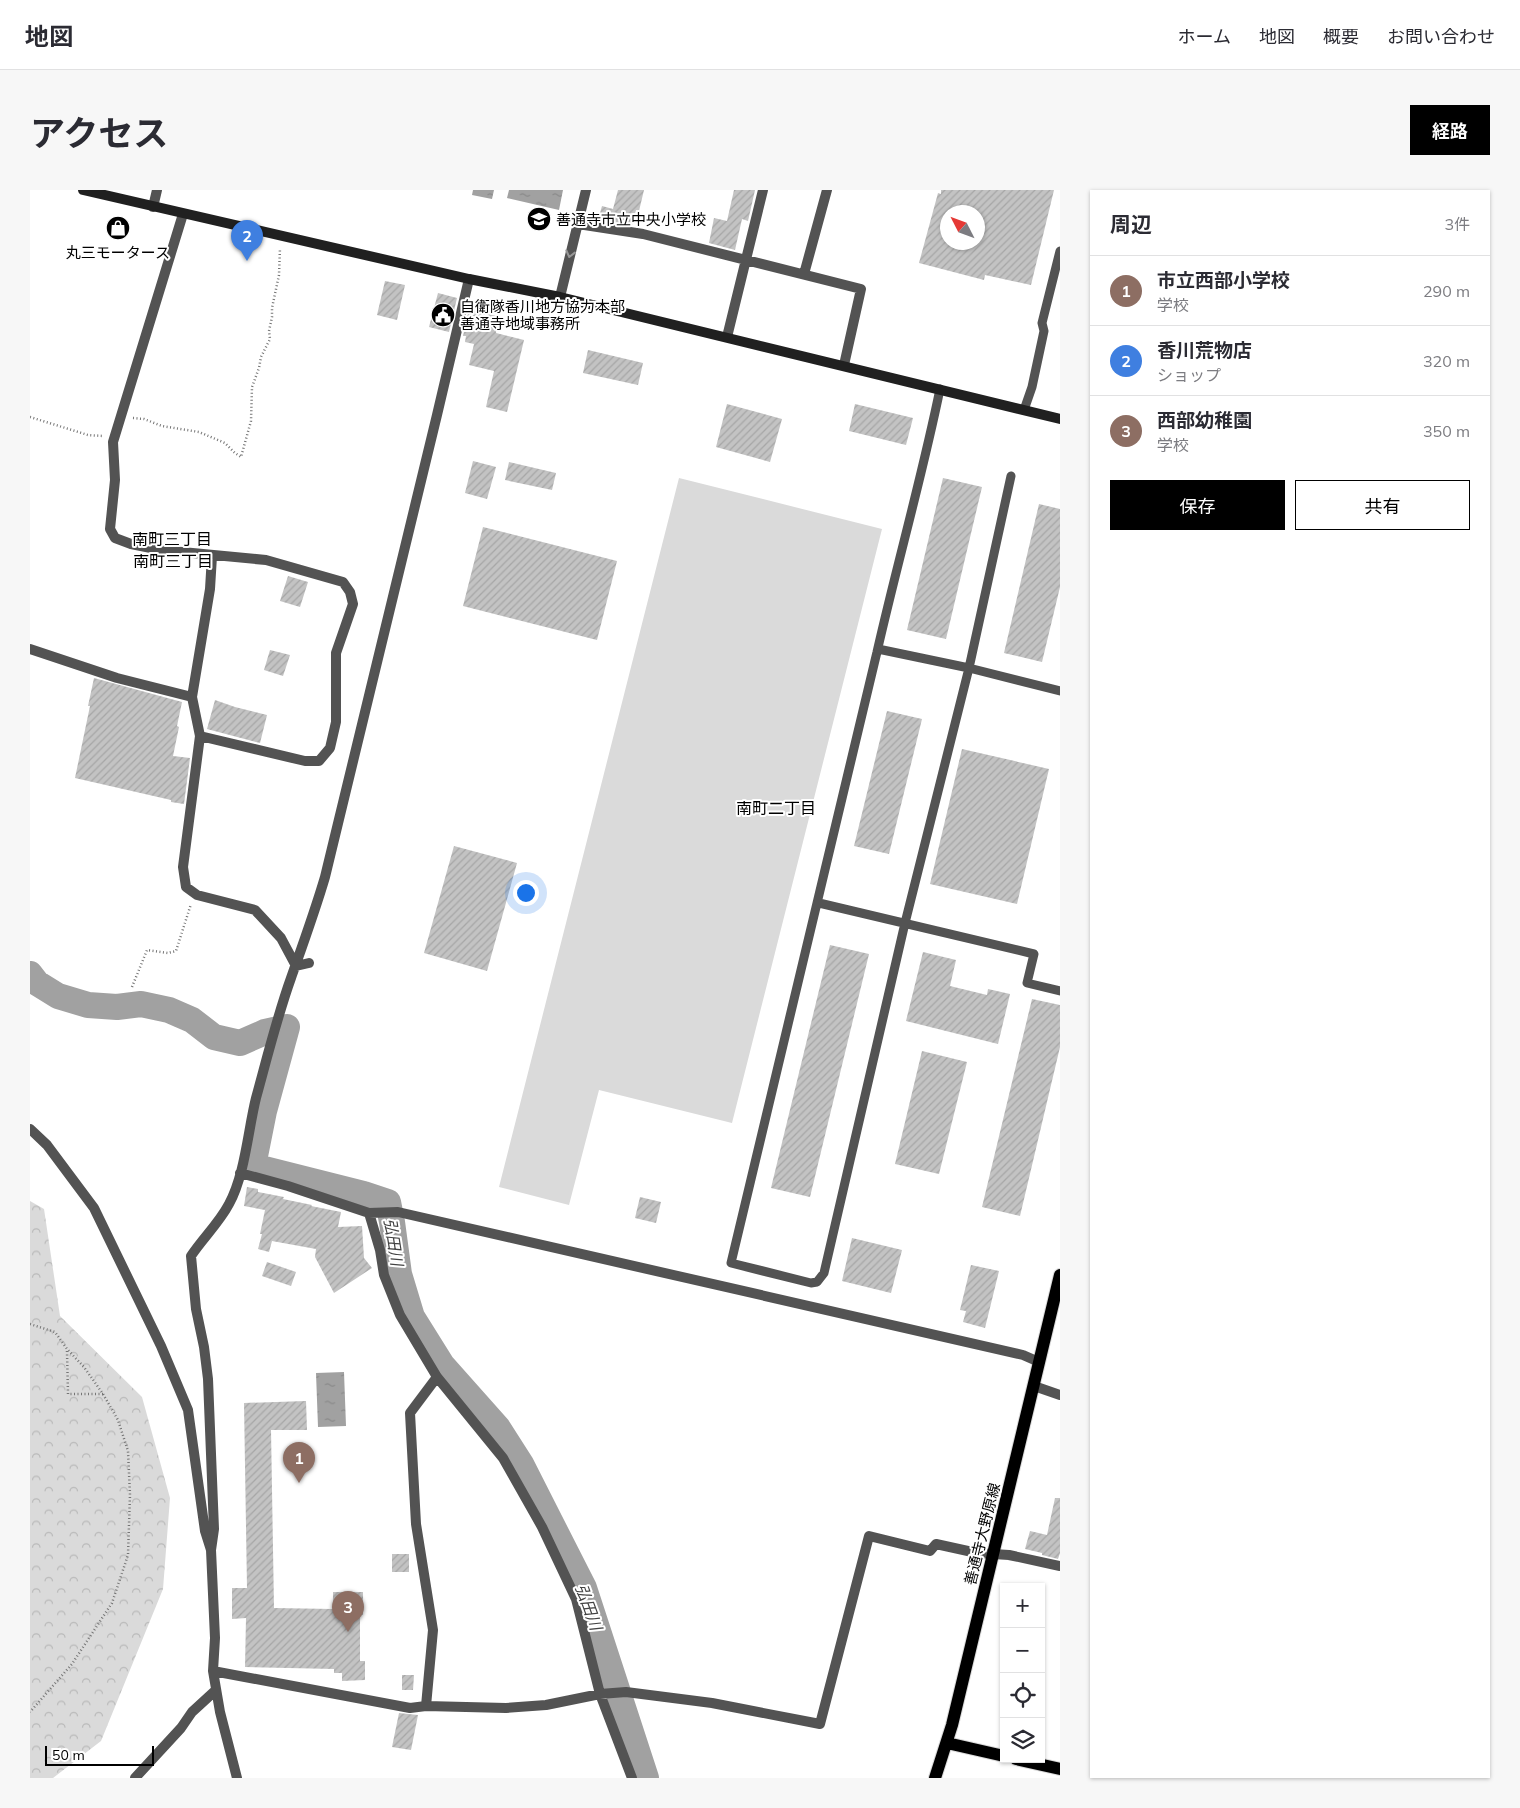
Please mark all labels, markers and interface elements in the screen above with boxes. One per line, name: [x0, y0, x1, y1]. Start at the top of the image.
text: 地図: [25, 21, 73, 51]
text: ホーム: [1178, 25, 1231, 48]
text: 地図: [1259, 25, 1295, 48]
text: 概要: [1323, 25, 1359, 48]
text: お問い合わせ: [1387, 25, 1495, 48]
button: 経路: [1410, 105, 1490, 155]
text: アクセス: [30, 111, 168, 155]
north arrow: [940, 205, 985, 250]
school or university icon: 善通寺市立中央小学校: [526, 206, 552, 232]
place label: 善通寺市立中央小学校: [556, 210, 706, 229]
text: 周辺: [1110, 211, 1152, 237]
text: 3件: [1444, 214, 1470, 234]
shop icon: 丸三モータース: [105, 215, 131, 241]
pin: 2: [231, 220, 263, 261]
place label: 丸三モータース: [66, 243, 170, 262]
one-way arrow: [565, 250, 576, 259]
text: 市立西部小学校: [1157, 268, 1290, 292]
text: 1: [1121, 281, 1131, 301]
text: 290 m: [1423, 281, 1470, 301]
text: 学校: [1157, 295, 1189, 315]
place label: 自衛隊香川地方協力本部 善通寺地域事務所: [460, 297, 625, 333]
public building icon: 自衛隊香川地方協力本部 善通寺地域事務所: [430, 302, 456, 328]
text: 香川荒物店: [1157, 338, 1252, 362]
text: 2: [1121, 351, 1131, 371]
text: 320 m: [1423, 351, 1470, 371]
text: ショップ: [1157, 365, 1221, 385]
text: 西部幼稚園: [1157, 408, 1252, 432]
text: 3: [1121, 421, 1131, 441]
text: 350 m: [1423, 421, 1470, 441]
text: 学校: [1157, 435, 1189, 455]
button: 保存: [1110, 480, 1285, 530]
button: 共有: [1295, 480, 1470, 530]
district label: 南町三丁目: [132, 529, 212, 549]
district label: 南町三丁目: [133, 551, 213, 571]
district label: 南町二丁目: [736, 798, 816, 818]
your location: [513, 880, 539, 906]
water label: 弘田川: [380, 1217, 408, 1269]
pin: 1: [283, 1442, 315, 1483]
street label: 善通寺大野原線: [960, 1481, 1004, 1587]
water label: 弘田川: [571, 1581, 607, 1635]
map controls: [1000, 1583, 1045, 1763]
button: +: [1000, 1583, 1045, 1628]
pin: 3: [332, 1591, 364, 1632]
button: −: [1000, 1628, 1045, 1673]
button: locate: [1000, 1673, 1045, 1718]
button: layers: [1000, 1718, 1045, 1763]
scale bar: [45, 1743, 154, 1766]
text: 50 m: [52, 1746, 85, 1764]

